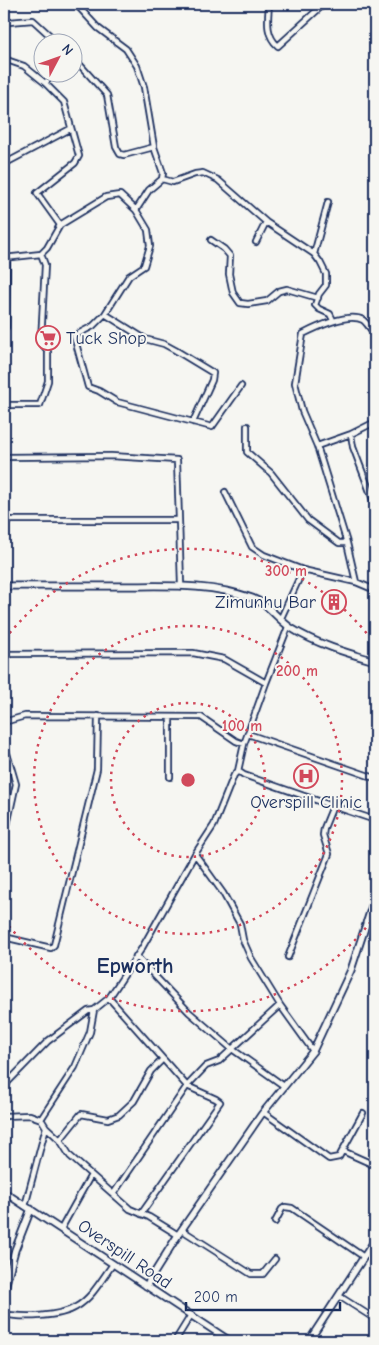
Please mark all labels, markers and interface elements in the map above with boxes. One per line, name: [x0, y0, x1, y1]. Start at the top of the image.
north arrow: [32, 32, 82, 82]
text: N: [58, 41, 77, 59]
supermarket icon: Tuck Shop: [35, 325, 61, 351]
place label: Tuck Shop: [66, 328, 147, 349]
text: 300 m: [265, 562, 307, 580]
building icon: Zimunhu Bar: [321, 589, 347, 615]
place label: Zimunhu Bar: [215, 592, 317, 613]
text: 200 m: [276, 662, 318, 680]
text: 100 m: [222, 717, 262, 735]
hospital icon: Overspill Clinic: [293, 763, 319, 789]
centre of rings: [179, 771, 197, 789]
place label: Overspill Clinic: [250, 792, 362, 813]
district label: Epworth: [96, 953, 174, 979]
street label: Overspill Road: [74, 1215, 176, 1294]
scale bar: [186, 1280, 340, 1312]
text: 200 m: [194, 1288, 238, 1306]

